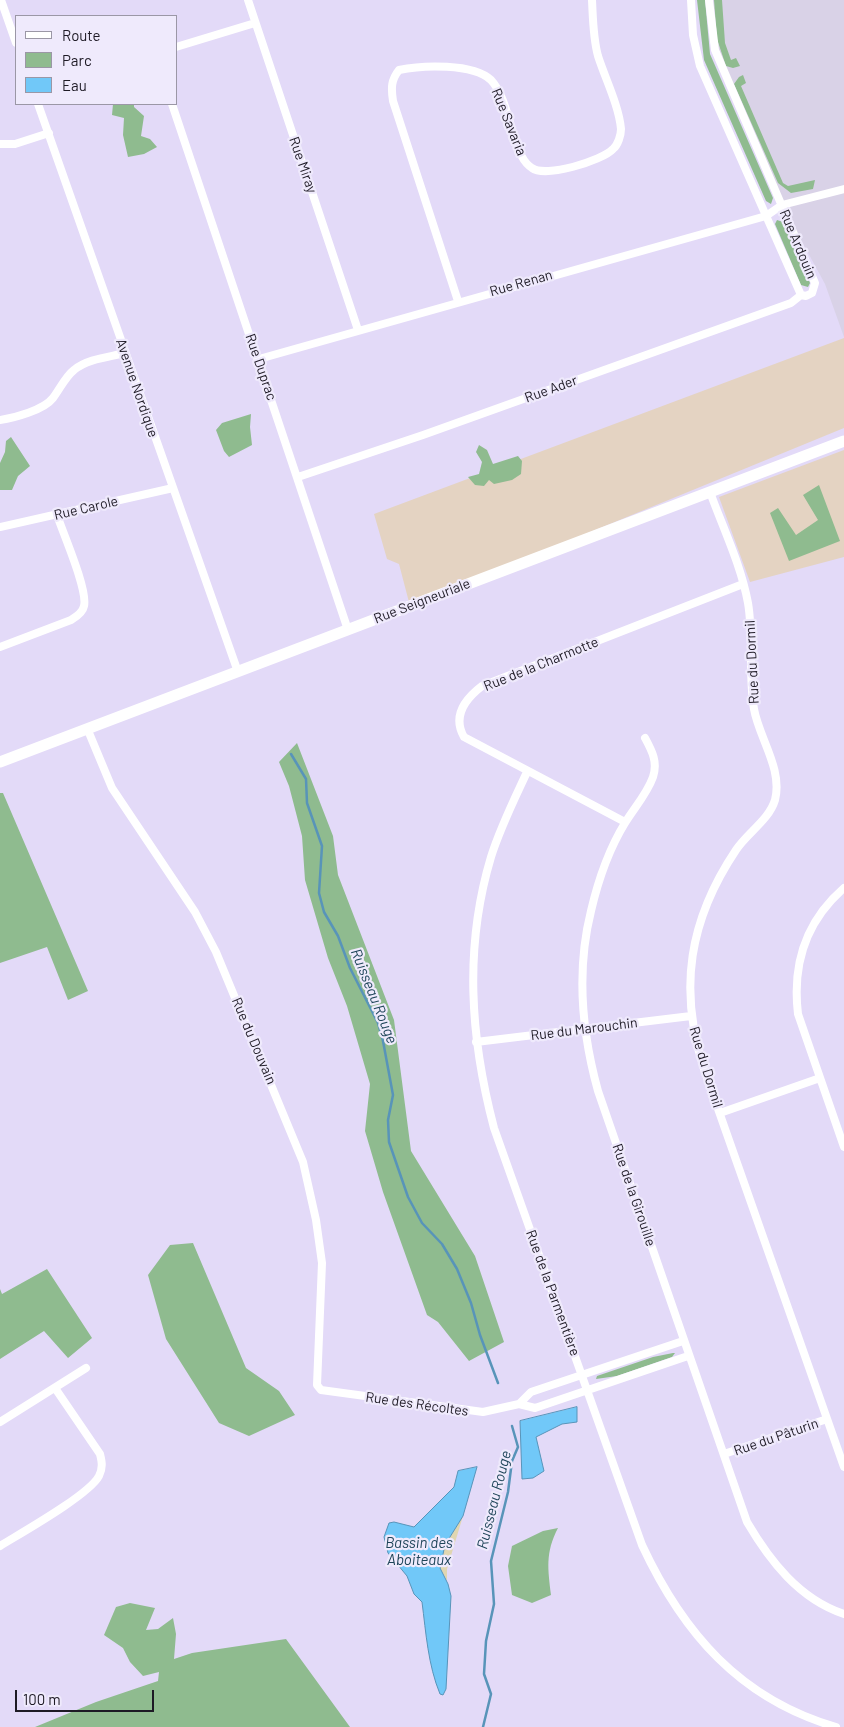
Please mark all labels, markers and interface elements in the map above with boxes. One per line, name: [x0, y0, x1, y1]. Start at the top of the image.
legend: [15, 15, 178, 105]
text: Route: [62, 26, 101, 44]
text: Parc: [62, 51, 92, 69]
text: Eau: [62, 76, 87, 94]
street label: Rue Savaria: [488, 86, 530, 158]
street label: Rue Miray: [286, 135, 320, 195]
street label: Rue Ardouin: [776, 207, 820, 281]
street label: Rue Renan: [488, 266, 554, 300]
street label: Rue Duprac: [242, 331, 280, 403]
street label: Avenue Nordique: [112, 336, 162, 440]
street label: Rue Ader: [522, 372, 580, 406]
street label: Rue Carole: [52, 492, 120, 524]
street label: Rue Seigneuriale: [371, 575, 473, 627]
street label: Rue du Dormil: [741, 620, 763, 704]
street label: Rue de la Charmotte: [481, 633, 601, 695]
water label: Ruisseau Rouge: [347, 946, 401, 1046]
street label: Rue du Douvain: [228, 995, 280, 1087]
street label: Rue du Marouchin: [530, 1014, 638, 1044]
street label: Rue du Dormil: [686, 1024, 726, 1110]
street label: Rue de la Girouille: [609, 1142, 659, 1248]
street label: Rue de la Parmentière: [522, 1228, 584, 1358]
street label: Rue des Récoltes: [364, 1388, 470, 1420]
street label: Rue du Pâturin: [731, 1415, 821, 1459]
water label: Ruisseau Rouge: [473, 1449, 515, 1551]
water label: Bassin des Aboiteaux: [385, 1534, 453, 1569]
scale bar: [18, 1680, 156, 1712]
text: 100 m: [23, 1690, 61, 1708]

